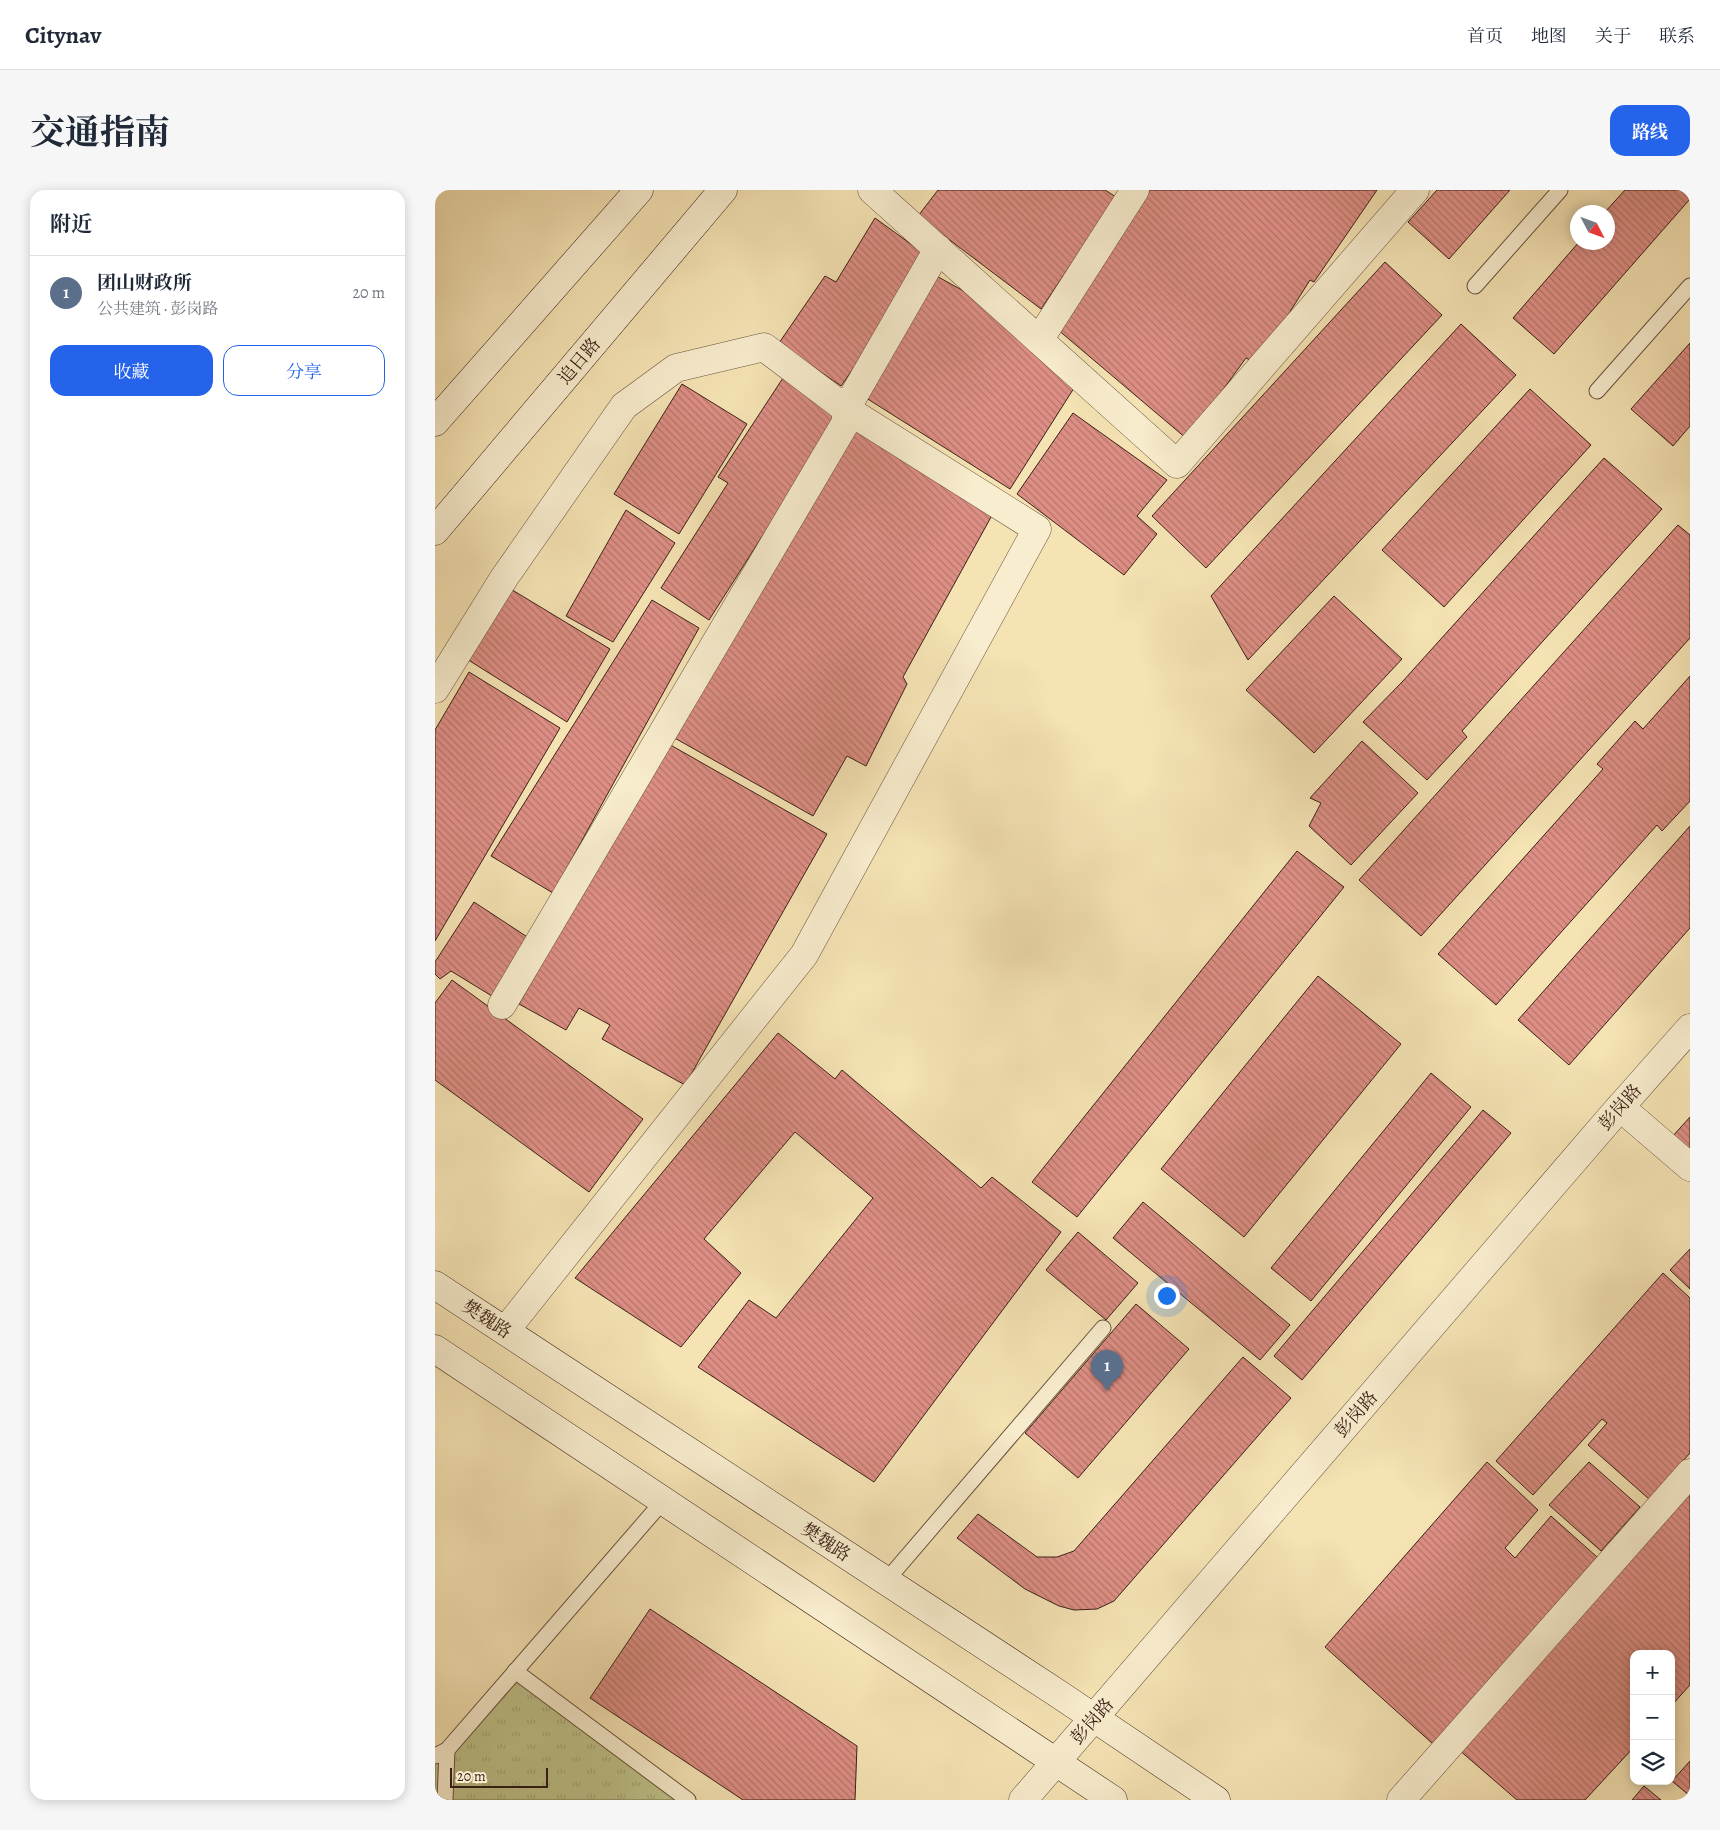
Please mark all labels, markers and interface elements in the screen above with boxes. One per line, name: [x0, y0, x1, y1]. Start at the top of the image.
text: Citynav: [25, 19, 101, 51]
text: 首页: [1467, 24, 1503, 48]
text: 地图: [1531, 24, 1567, 48]
text: 关于: [1595, 24, 1631, 48]
text: 联系: [1659, 24, 1695, 48]
button: 路线: [1610, 105, 1690, 156]
text: 交通指南: [30, 108, 170, 156]
north arrow: [1570, 205, 1615, 250]
text: 附近: [50, 210, 92, 238]
text: 团山财政所: [97, 270, 192, 296]
text: 1: [63, 282, 69, 304]
text: 20 m: [352, 282, 385, 304]
text: 公共建筑 · 彭岗路: [97, 298, 219, 320]
street label: 追日路: [552, 333, 606, 389]
button: 收藏: [50, 345, 213, 396]
button: 分享: [223, 345, 385, 396]
street label: 彭岗路: [1593, 1079, 1647, 1135]
your location: [1154, 1283, 1180, 1309]
street label: 樊魏路: [458, 1294, 516, 1344]
pin: 1: [1091, 1350, 1123, 1391]
street label: 彭岗路: [1329, 1386, 1383, 1442]
street label: 樊魏路: [797, 1517, 855, 1567]
map controls: [1630, 1650, 1675, 1785]
button: +: [1630, 1650, 1675, 1695]
street label: 彭岗路: [1065, 1693, 1119, 1749]
button: −: [1630, 1695, 1675, 1740]
button: layers: [1630, 1740, 1675, 1785]
scale bar: [450, 1765, 547, 1788]
text: 20 m: [457, 1767, 486, 1786]

